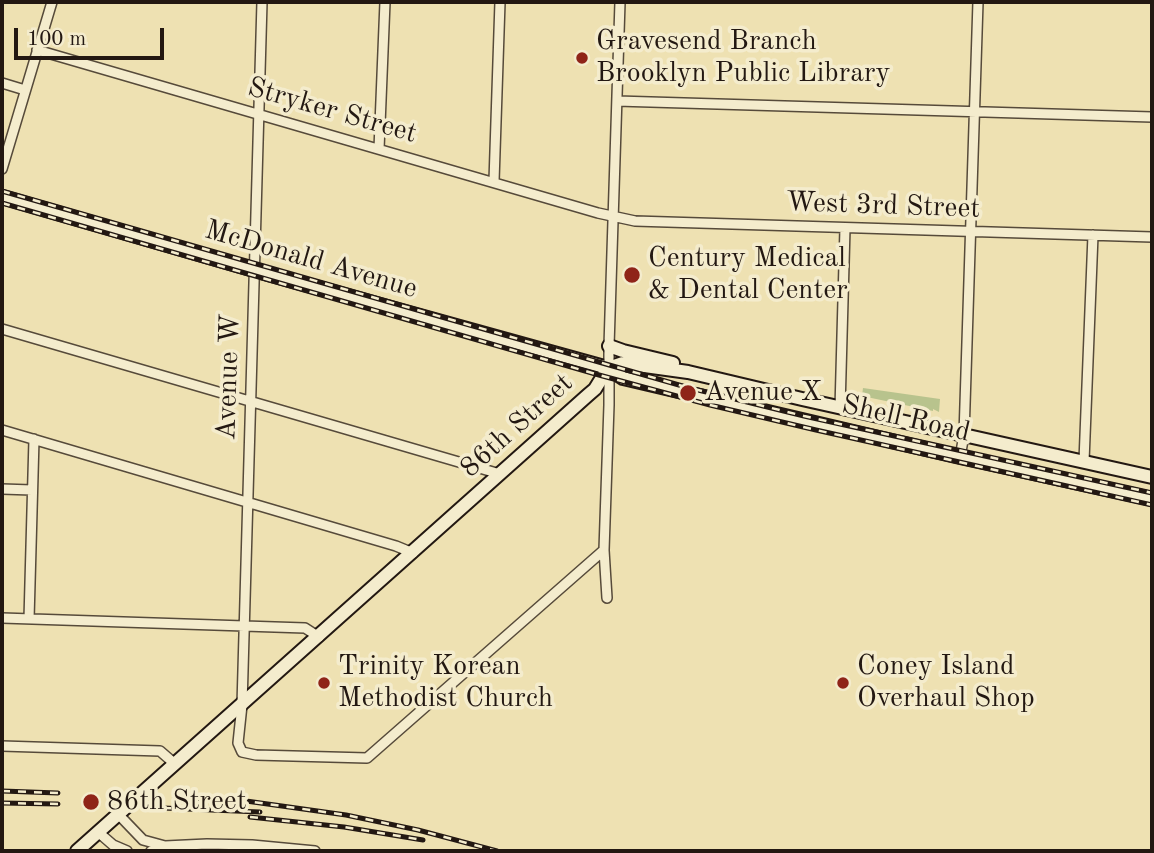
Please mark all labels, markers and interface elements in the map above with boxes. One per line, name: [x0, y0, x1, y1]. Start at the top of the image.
scale bar: [18, 14, 168, 58]
place label: Gravesend Branch Brooklyn Public Library: [596, 25, 890, 91]
text: 100 m: [27, 29, 86, 50]
marker: Gravesend Branch Brooklyn Public Library: [574, 50, 590, 66]
street label: Stryker Street: [244, 71, 420, 151]
street label: West 3rd Street: [785, 186, 981, 226]
street label: McDonald Avenue: [201, 214, 421, 306]
place label: Century Medical & Dental Center: [648, 242, 848, 308]
marker: Century Medical & Dental Center: [622, 265, 642, 285]
street label: Avenue W: [210, 313, 248, 441]
street label: 86th Street: [454, 367, 580, 485]
place label: Avenue X: [704, 376, 822, 410]
marker: Avenue X: [678, 383, 698, 403]
street label: Shell Road: [838, 388, 974, 450]
place label: Trinity Korean Methodist Church: [338, 650, 553, 716]
place label: Coney Island Overhaul Shop: [857, 650, 1035, 716]
marker: Trinity Korean Methodist Church: [316, 675, 332, 691]
marker: Coney Island Overhaul Shop: [835, 675, 851, 691]
place label: 86th Street: [107, 785, 247, 819]
marker: 86th Street: [81, 792, 101, 812]

